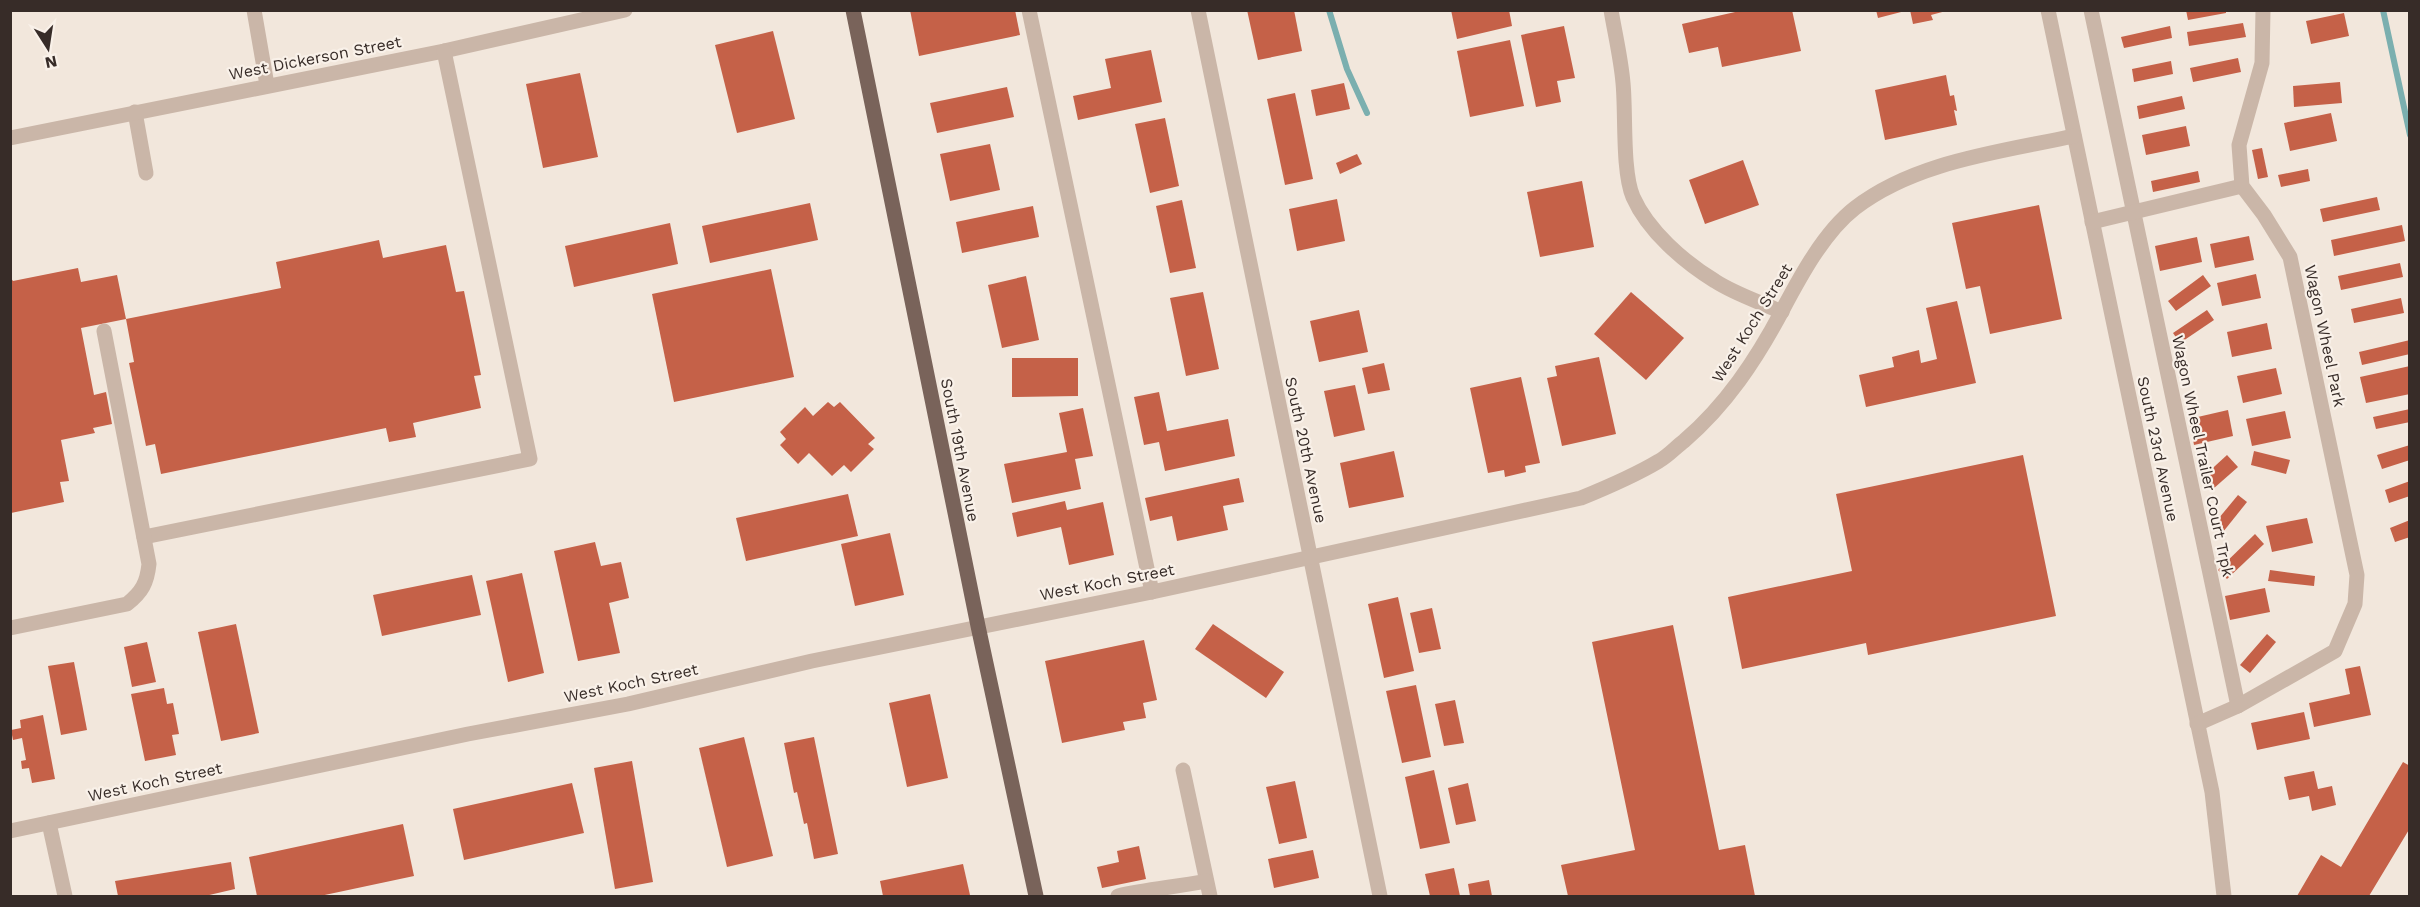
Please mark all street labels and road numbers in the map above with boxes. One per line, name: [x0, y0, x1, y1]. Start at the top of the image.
street label: West Dickerson Street: [227, 32, 403, 84]
street label: West Koch Street: [1708, 260, 1796, 386]
street label: Wagon Wheel Park: [2301, 263, 2349, 409]
street label: Wagon Wheel Trailer Court Trpk: [2168, 334, 2238, 578]
street label: South 20th Avenue: [1281, 375, 1331, 525]
street label: South 23rd Avenue: [2133, 375, 2183, 523]
street label: South 19th Avenue: [937, 377, 983, 523]
street label: West Koch Street: [1038, 560, 1176, 604]
street label: West Koch Street: [562, 659, 700, 706]
street label: West Koch Street: [86, 758, 224, 805]

